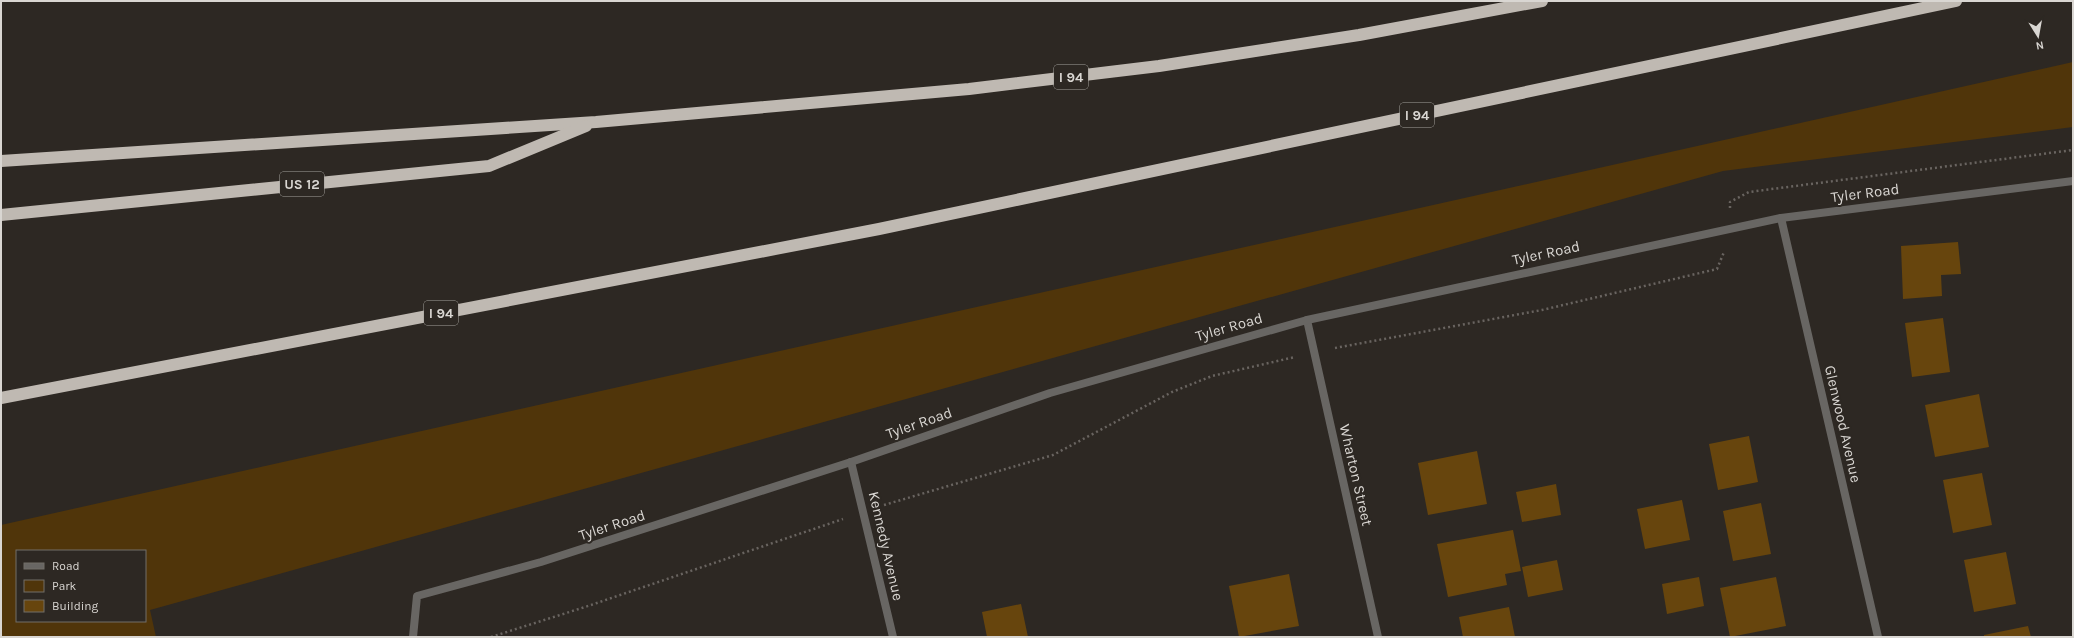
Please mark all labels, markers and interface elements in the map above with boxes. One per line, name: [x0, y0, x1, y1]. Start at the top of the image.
north arrow: [2018, 16, 2058, 56]
text: N: [2035, 38, 2045, 52]
road number: I 94: [1054, 65, 1088, 89]
road number: I 94: [1400, 103, 1434, 127]
road number: US 12: [280, 172, 324, 196]
street label: Tyler Road: [1830, 180, 1900, 206]
street label: Tyler Road: [1510, 237, 1582, 269]
road number: I 94: [424, 301, 458, 325]
street label: Tyler Road: [1193, 309, 1265, 345]
street label: Glenwood Avenue: [1821, 364, 1865, 484]
street label: Tyler Road: [884, 403, 954, 443]
street label: Wharton Street: [1336, 422, 1377, 528]
street label: Kennedy Avenue: [865, 490, 907, 602]
street label: Tyler Road: [577, 506, 647, 544]
legend: [16, 550, 146, 622]
text: Road: [52, 559, 80, 573]
text: Park: [52, 579, 77, 593]
text: Building: [52, 599, 99, 613]

